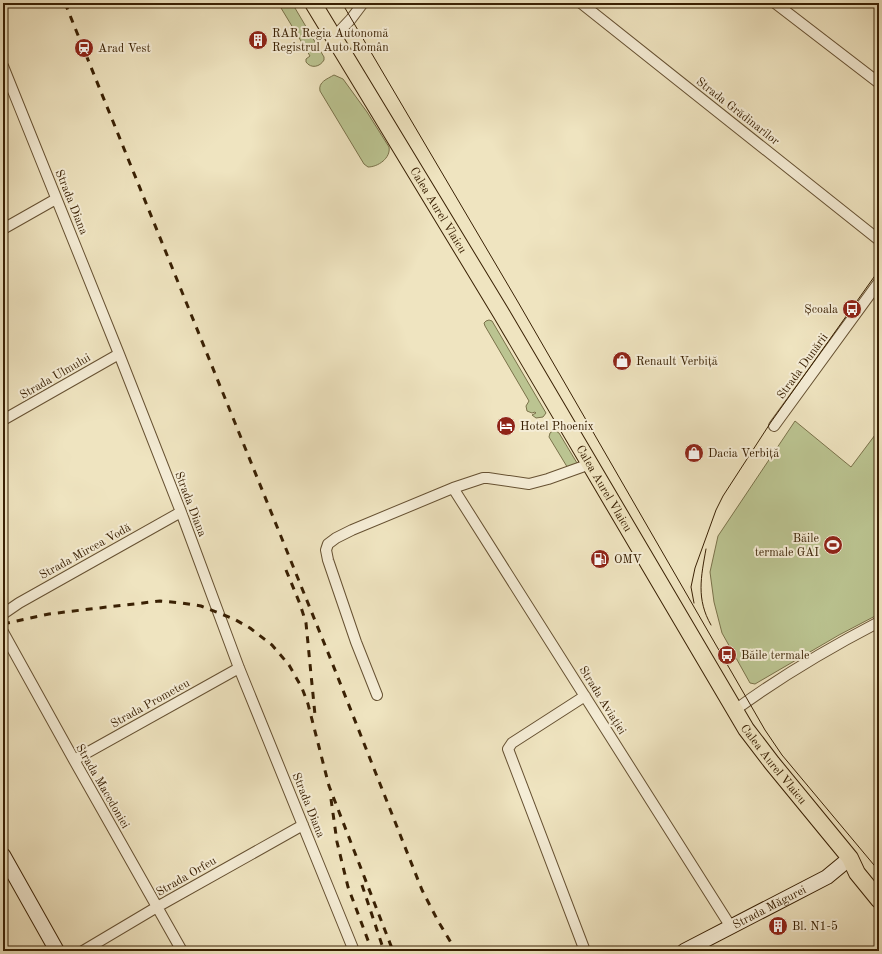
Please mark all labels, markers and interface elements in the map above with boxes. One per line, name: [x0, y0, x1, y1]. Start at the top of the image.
place label: RAR Regia Autonomă Registrul Auto Român: [272, 28, 389, 54]
building icon: RAR Regia Autonomă Registrul Auto Român: [247, 29, 269, 51]
station icon: Arad Vest: [73, 37, 95, 59]
place label: Arad Vest: [98, 43, 151, 55]
street label: Strada Grădinarilor: [694, 76, 781, 148]
street label: Calea Aurel Vlaicu: [407, 165, 469, 256]
street label: Strada Diana: [53, 168, 90, 237]
bus stop icon: Școala: [841, 298, 863, 320]
place label: Școala: [804, 304, 838, 316]
street label: Strada Dunării: [775, 332, 830, 402]
shop icon: Renault Verbiță: [611, 350, 633, 372]
street label: Strada Ulmului: [18, 352, 93, 402]
place label: Renault Verbiță: [636, 356, 718, 368]
hotel icon: Hotel Phoenix: [495, 415, 517, 437]
place label: Hotel Phoenix: [520, 421, 594, 433]
shop icon: Dacia Verbiță: [683, 442, 705, 464]
street label: Calea Aurel Vlaicu: [573, 443, 634, 535]
place label: Dacia Verbiță: [708, 448, 779, 460]
street label: Strada Diana: [172, 470, 208, 539]
street label: Strada Mircea Vodă: [38, 522, 133, 582]
place label: Băile termale GAI: [755, 533, 819, 559]
sports icon: Băile termale GAI: [822, 534, 844, 556]
fuel station icon: OMV: [589, 548, 611, 570]
place label: OMV: [614, 554, 642, 566]
bus stop icon: Băile termale: [716, 644, 738, 666]
place label: Băile termale: [741, 650, 810, 662]
street label: Strada Aviației: [576, 664, 628, 737]
street label: Strada Prometeu: [109, 677, 193, 731]
street label: Calea Aurel Vlaicu: [738, 723, 809, 807]
street label: Strada Macedoniei: [73, 742, 131, 831]
street label: Strada Diana: [290, 771, 327, 840]
street label: Strada Orfeu: [154, 855, 219, 899]
street label: Strada Măgurei: [731, 884, 808, 932]
building icon: Bl. N1-5: [767, 915, 789, 937]
place label: Bl. N1-5: [792, 920, 838, 933]

